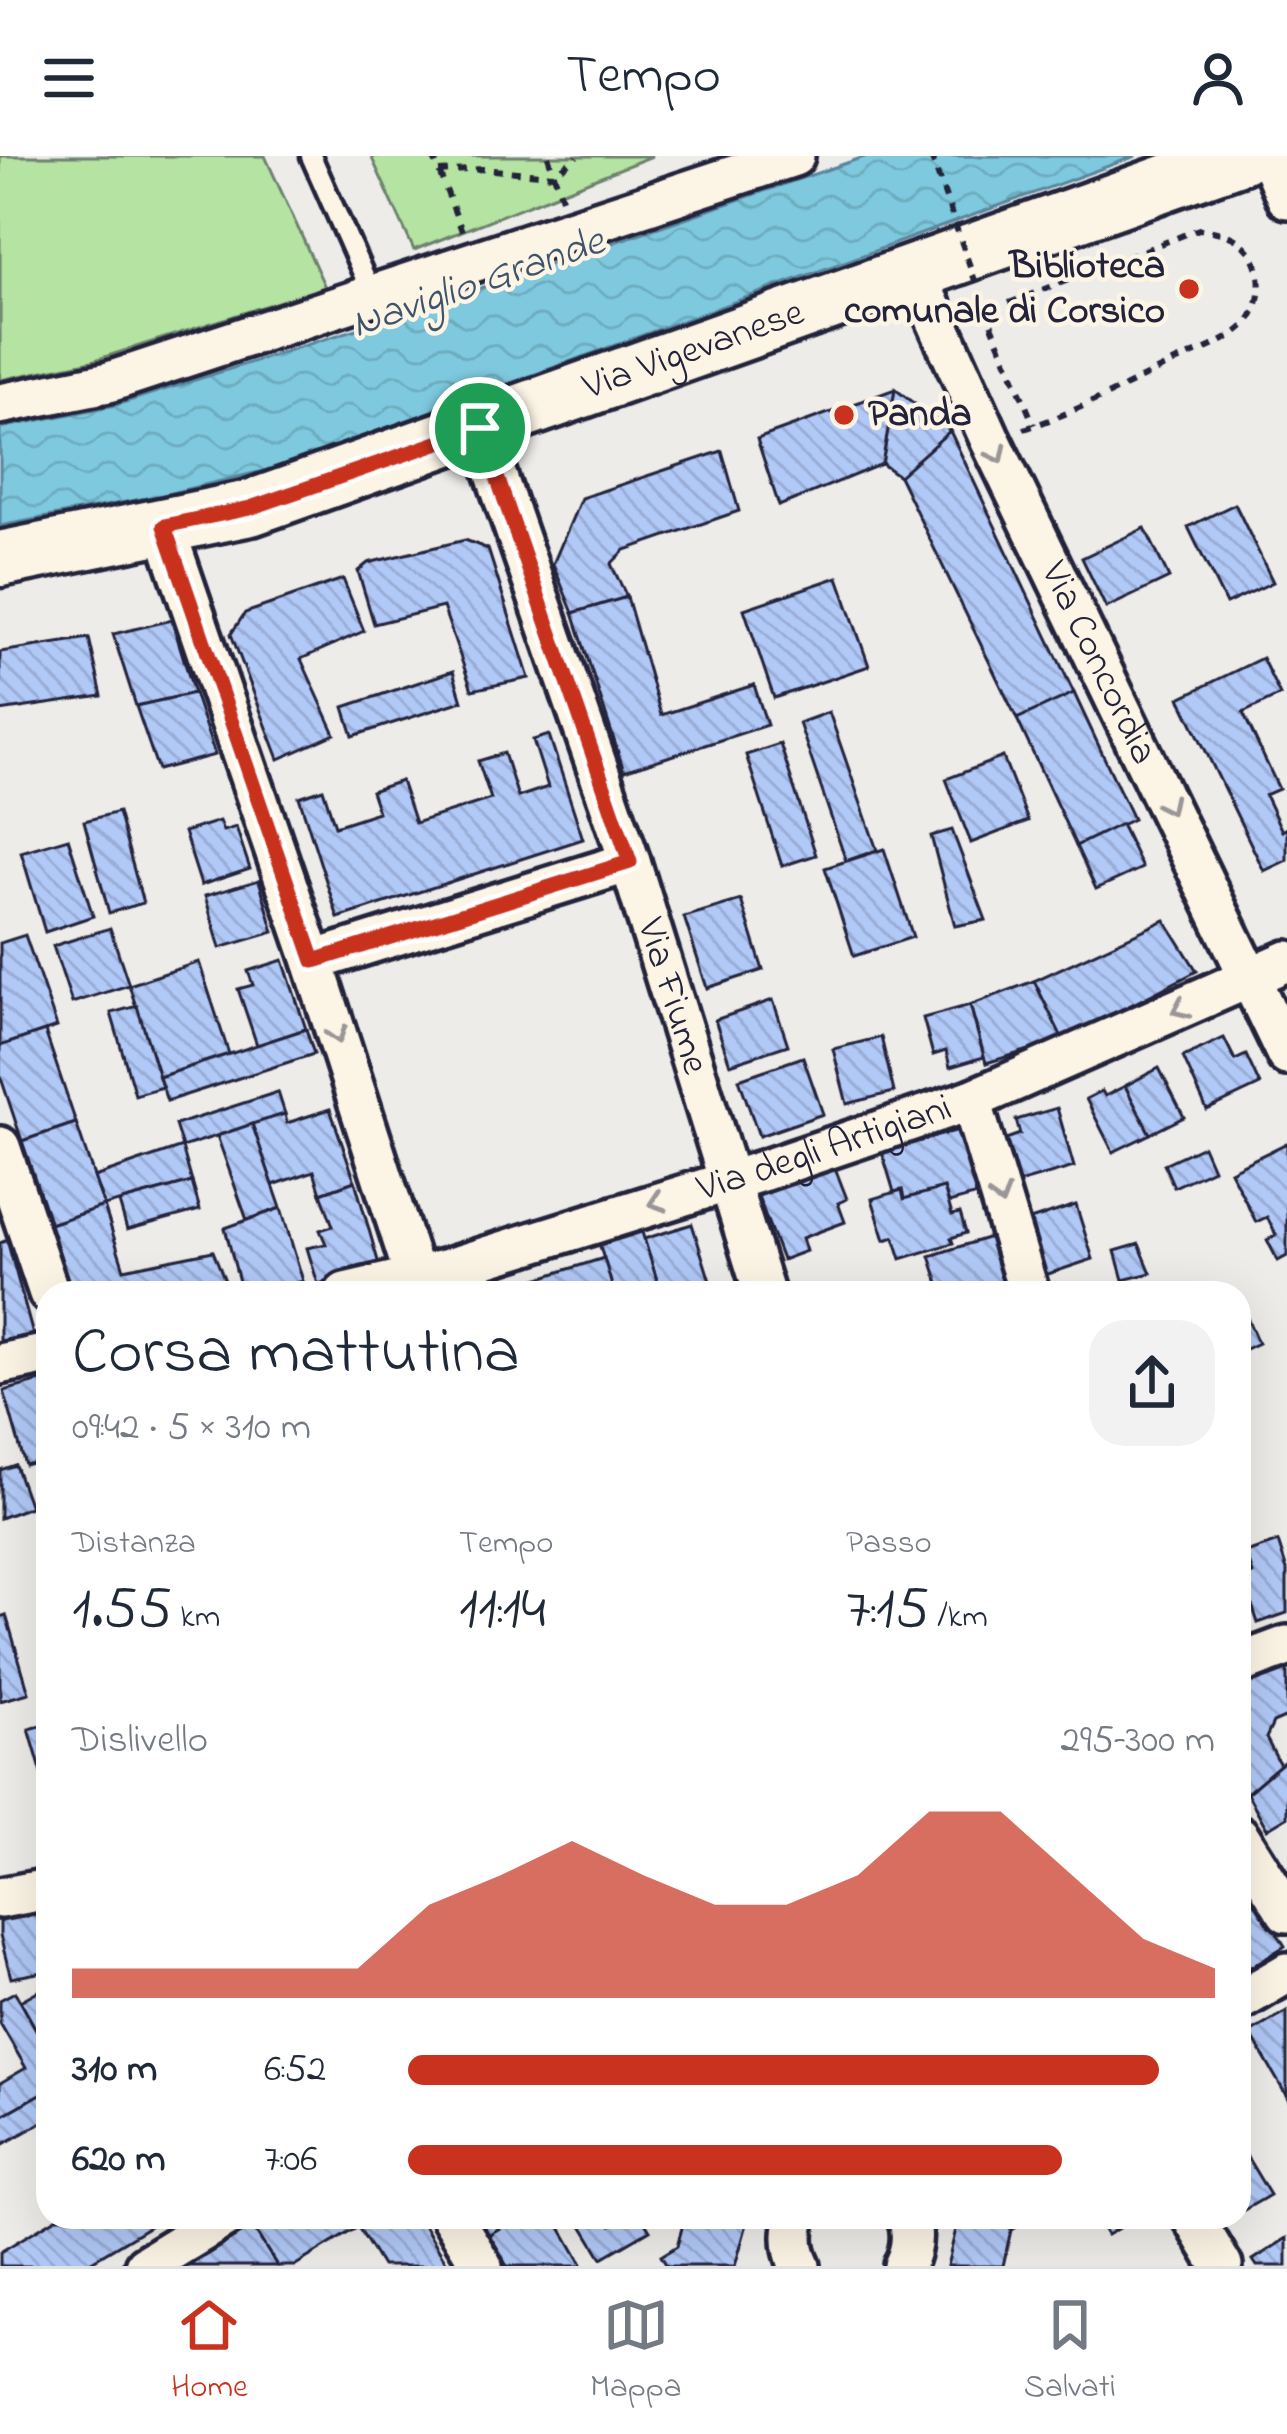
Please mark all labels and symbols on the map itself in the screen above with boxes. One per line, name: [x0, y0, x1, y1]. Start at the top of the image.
water label: Naviglio Grande: [343, 211, 615, 357]
place label: Biblioteca comunale di Corsico: [844, 239, 1165, 341]
marker: Biblioteca comunale di Corsico: [1176, 276, 1202, 302]
street label: Via Vigevanese: [575, 285, 812, 416]
pin: [429, 377, 531, 479]
place label: Panda: [868, 387, 972, 444]
marker: Panda: [831, 402, 857, 428]
one-way arrow: [984, 443, 1007, 464]
street label: Via Concordia: [1024, 551, 1171, 774]
one-way arrow: [1154, 794, 1177, 816]
street label: Via Fiume: [620, 910, 723, 1082]
one-way arrow: [1171, 995, 1192, 1019]
one-way arrow: [323, 1024, 348, 1045]
street label: Via degli Artigiani: [689, 1080, 959, 1218]
one-way arrow: [986, 1186, 1011, 1207]
one-way arrow: [647, 1188, 668, 1213]

